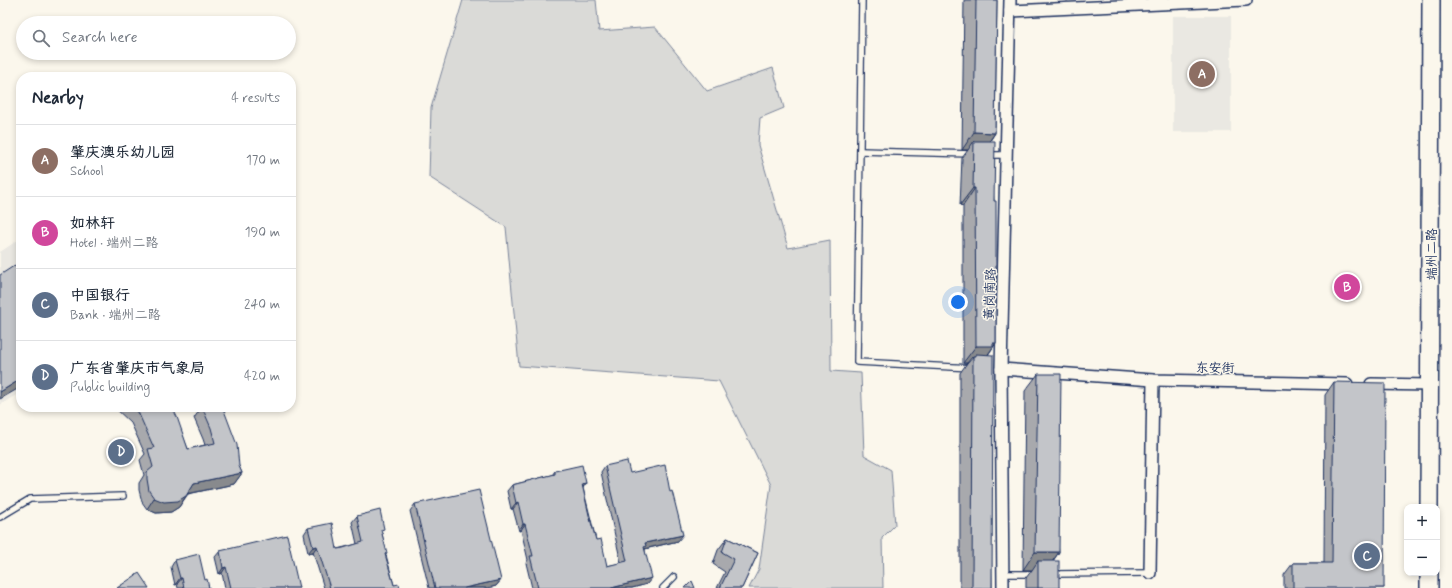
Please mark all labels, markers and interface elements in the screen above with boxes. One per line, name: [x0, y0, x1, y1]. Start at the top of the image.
search box: [16, 16, 296, 60]
icon: search: [30, 27, 52, 49]
text: Search here: [62, 28, 138, 48]
pin: A: [1189, 59, 1215, 89]
text: Nearby: [32, 87, 84, 109]
text: 4 results: [231, 90, 280, 107]
text: 肇庆澳乐幼儿园: [70, 143, 175, 163]
text: A: [41, 152, 49, 169]
text: 170 m: [246, 152, 280, 169]
text: School: [70, 163, 104, 180]
text: 如林轩: [70, 214, 115, 234]
text: B: [41, 224, 49, 241]
text: 190 m: [245, 224, 280, 241]
street label: 端州二路: [1424, 228, 1441, 280]
text: Hotel · 端州二路: [70, 235, 158, 252]
street label: 黄岗南路: [981, 268, 1000, 320]
pin: B: [1334, 272, 1360, 302]
text: 中国银行: [70, 286, 130, 306]
your location: [948, 292, 968, 312]
text: C: [40, 296, 50, 313]
text: 240 m: [244, 296, 280, 313]
text: Bank · 端州二路: [70, 307, 161, 324]
text: 广东省肇庆市气象局: [70, 359, 205, 379]
street label: 东安街: [1195, 360, 1235, 377]
text: D: [41, 368, 49, 385]
text: 420 m: [244, 368, 280, 385]
text: Public building: [70, 379, 150, 396]
pin: D: [108, 437, 134, 467]
map controls: [1404, 504, 1440, 576]
button: +: [1404, 504, 1440, 540]
button: −: [1404, 540, 1440, 576]
pin: C: [1354, 541, 1380, 571]

